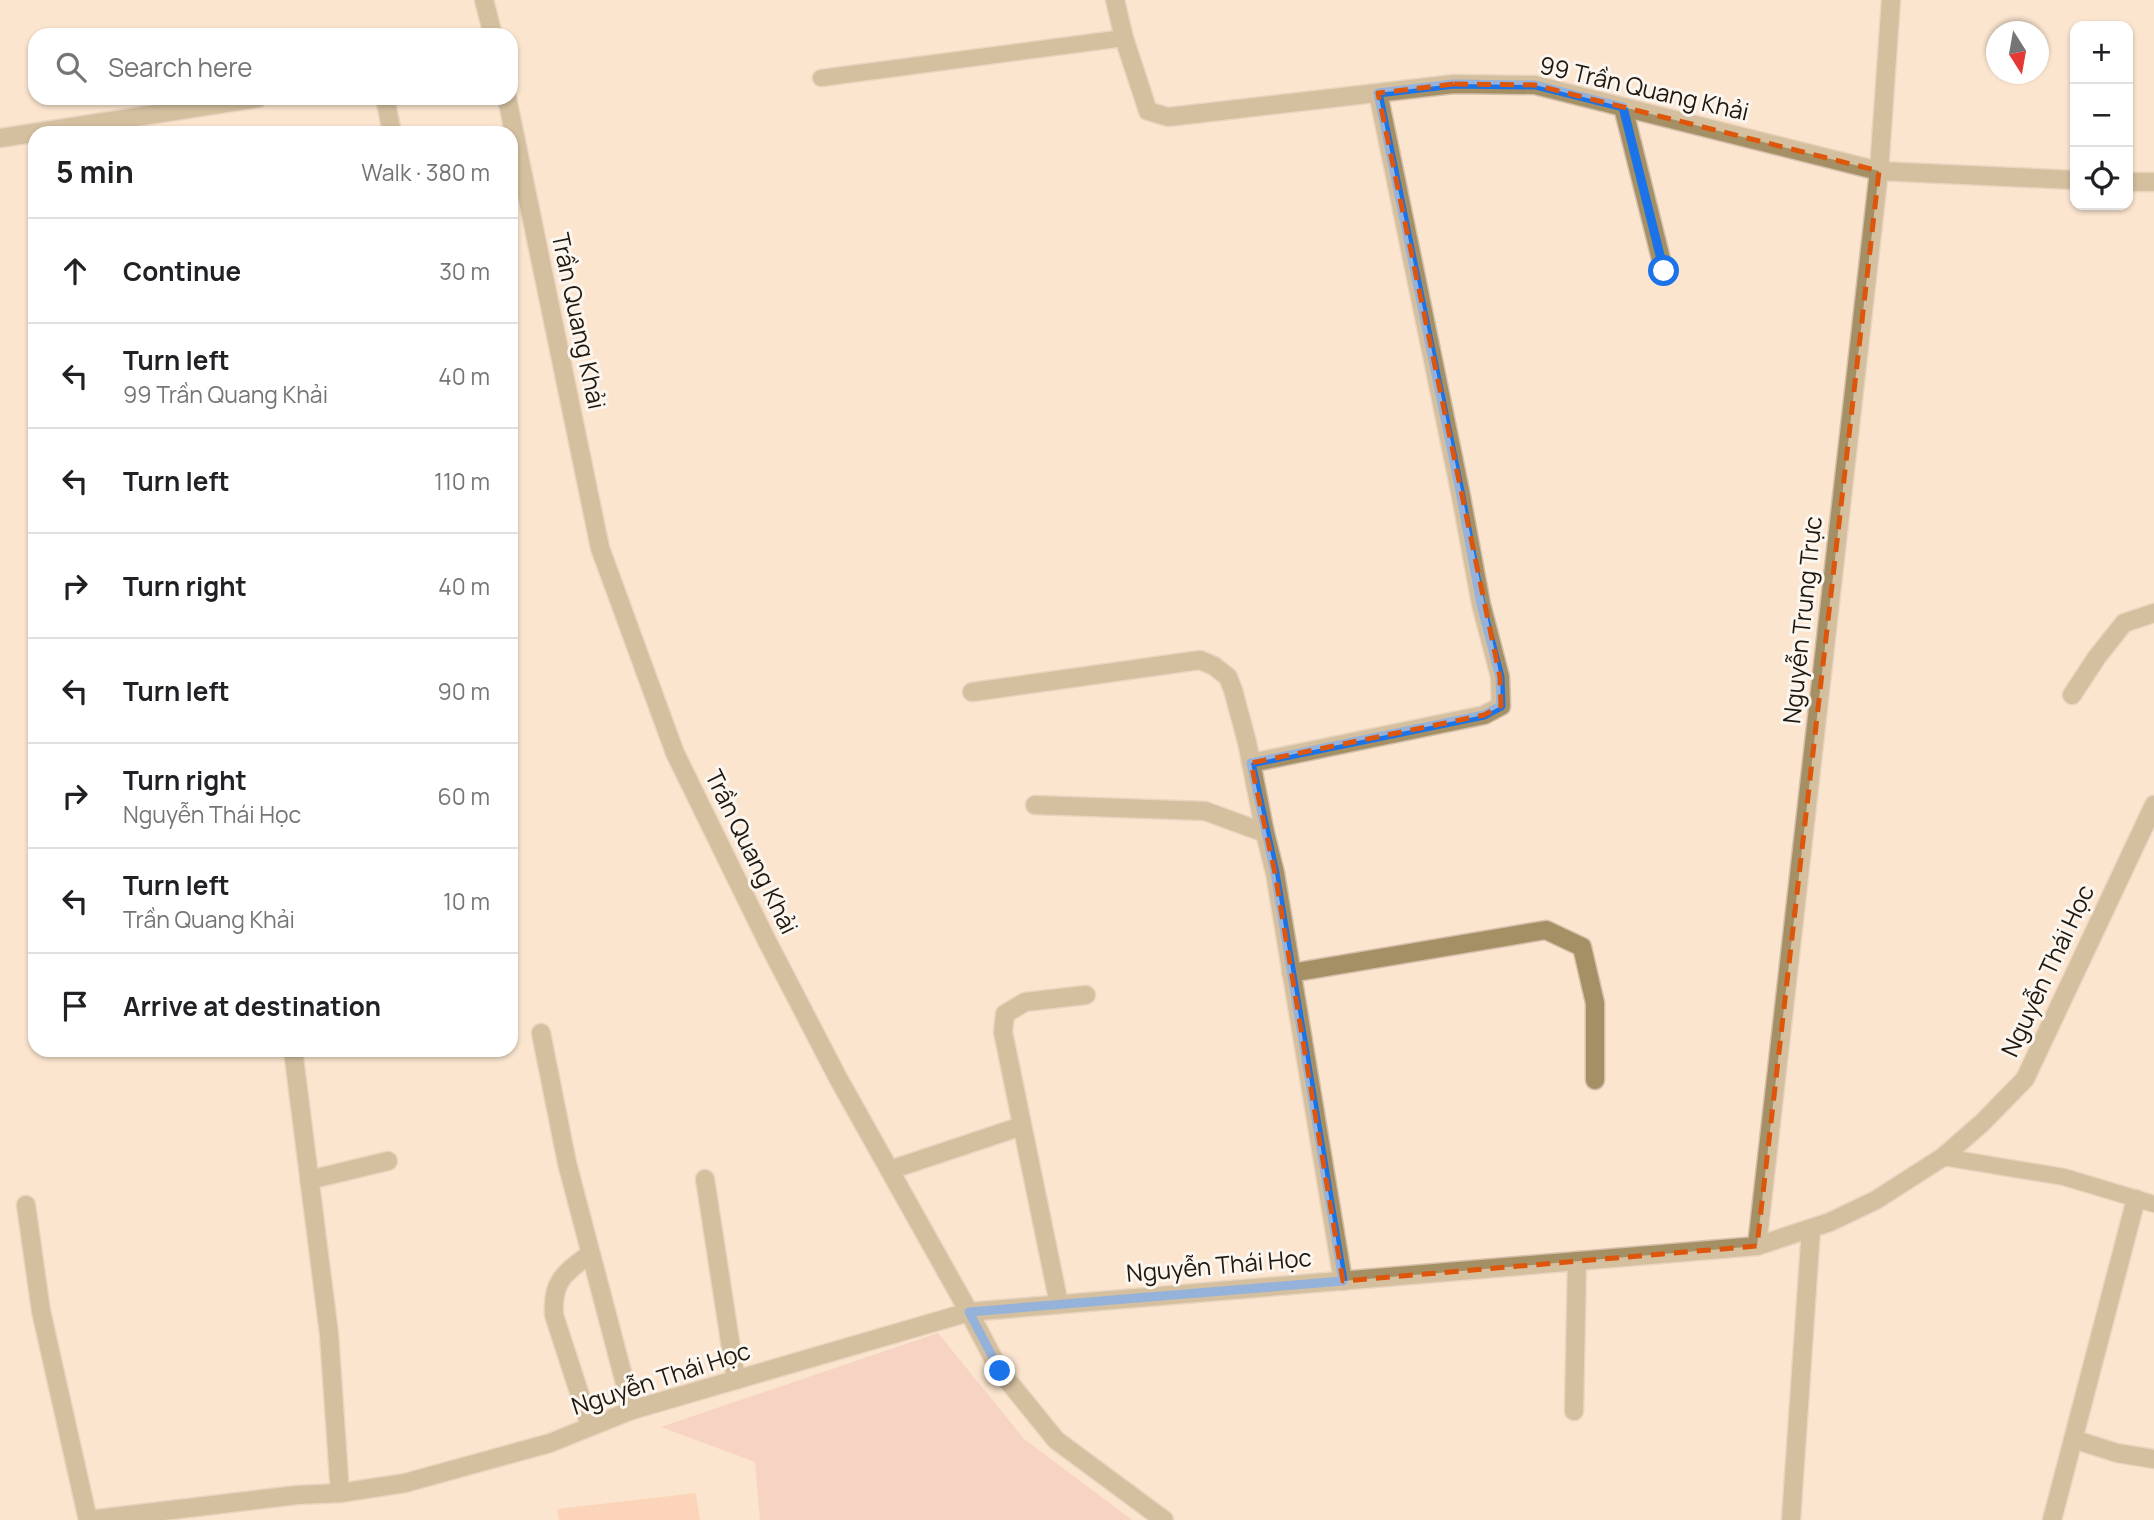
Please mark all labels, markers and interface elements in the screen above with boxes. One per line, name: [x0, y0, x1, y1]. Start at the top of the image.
north arrow: [1986, 21, 2049, 84]
map controls: [2070, 21, 2133, 210]
button: +: [2070, 21, 2133, 84]
search box: [28, 28, 518, 105]
street label: 99 Trần Quang Khải: [1536, 47, 1752, 128]
icon: search: [52, 48, 90, 86]
text: Search here: [108, 49, 253, 85]
button: −: [2070, 84, 2133, 147]
button: locate: [2070, 147, 2133, 210]
text: 5 min: [56, 151, 134, 192]
text: Walk · 380 m: [361, 156, 490, 188]
street label: Trần Quang Khải: [545, 230, 614, 412]
icon: ahead: [56, 252, 94, 290]
text: Continue: [123, 253, 241, 289]
text: 30 m: [439, 255, 490, 287]
route start: [1648, 255, 1679, 286]
text: Turn left: [123, 342, 230, 378]
icon: left: [56, 357, 94, 395]
text: 40 m: [438, 360, 490, 392]
text: 99 Trần Quang Khải: [123, 378, 328, 410]
icon: left: [56, 462, 94, 500]
text: Turn left: [123, 463, 230, 499]
text: 110 m: [434, 465, 490, 497]
street label: Nguyễn Trung Trực: [1774, 514, 1829, 725]
icon: right: [56, 567, 94, 605]
text: Turn right: [123, 568, 247, 604]
text: 40 m: [438, 570, 490, 602]
icon: left: [56, 672, 94, 710]
text: Turn left: [123, 673, 230, 709]
text: 90 m: [438, 675, 490, 707]
text: Turn right: [123, 762, 247, 798]
street label: Trần Quang Khải: [698, 764, 806, 939]
icon: right: [56, 777, 94, 815]
text: 60 m: [438, 780, 490, 812]
text: Nguyễn Thái Học: [123, 798, 301, 830]
text: Turn left: [123, 867, 230, 903]
street label: Nguyễn Thái Học: [1992, 879, 2101, 1062]
icon: left: [56, 882, 94, 920]
text: 10 m: [443, 885, 490, 917]
text: Trần Quang Khải: [123, 903, 295, 935]
icon: arrive: [56, 987, 94, 1025]
text: Arrive at destination: [123, 988, 381, 1024]
street label: Nguyễn Thái Học: [1125, 1240, 1313, 1289]
street label: Nguyễn Thái Học: [567, 1333, 754, 1422]
route end: [984, 1355, 1015, 1386]

